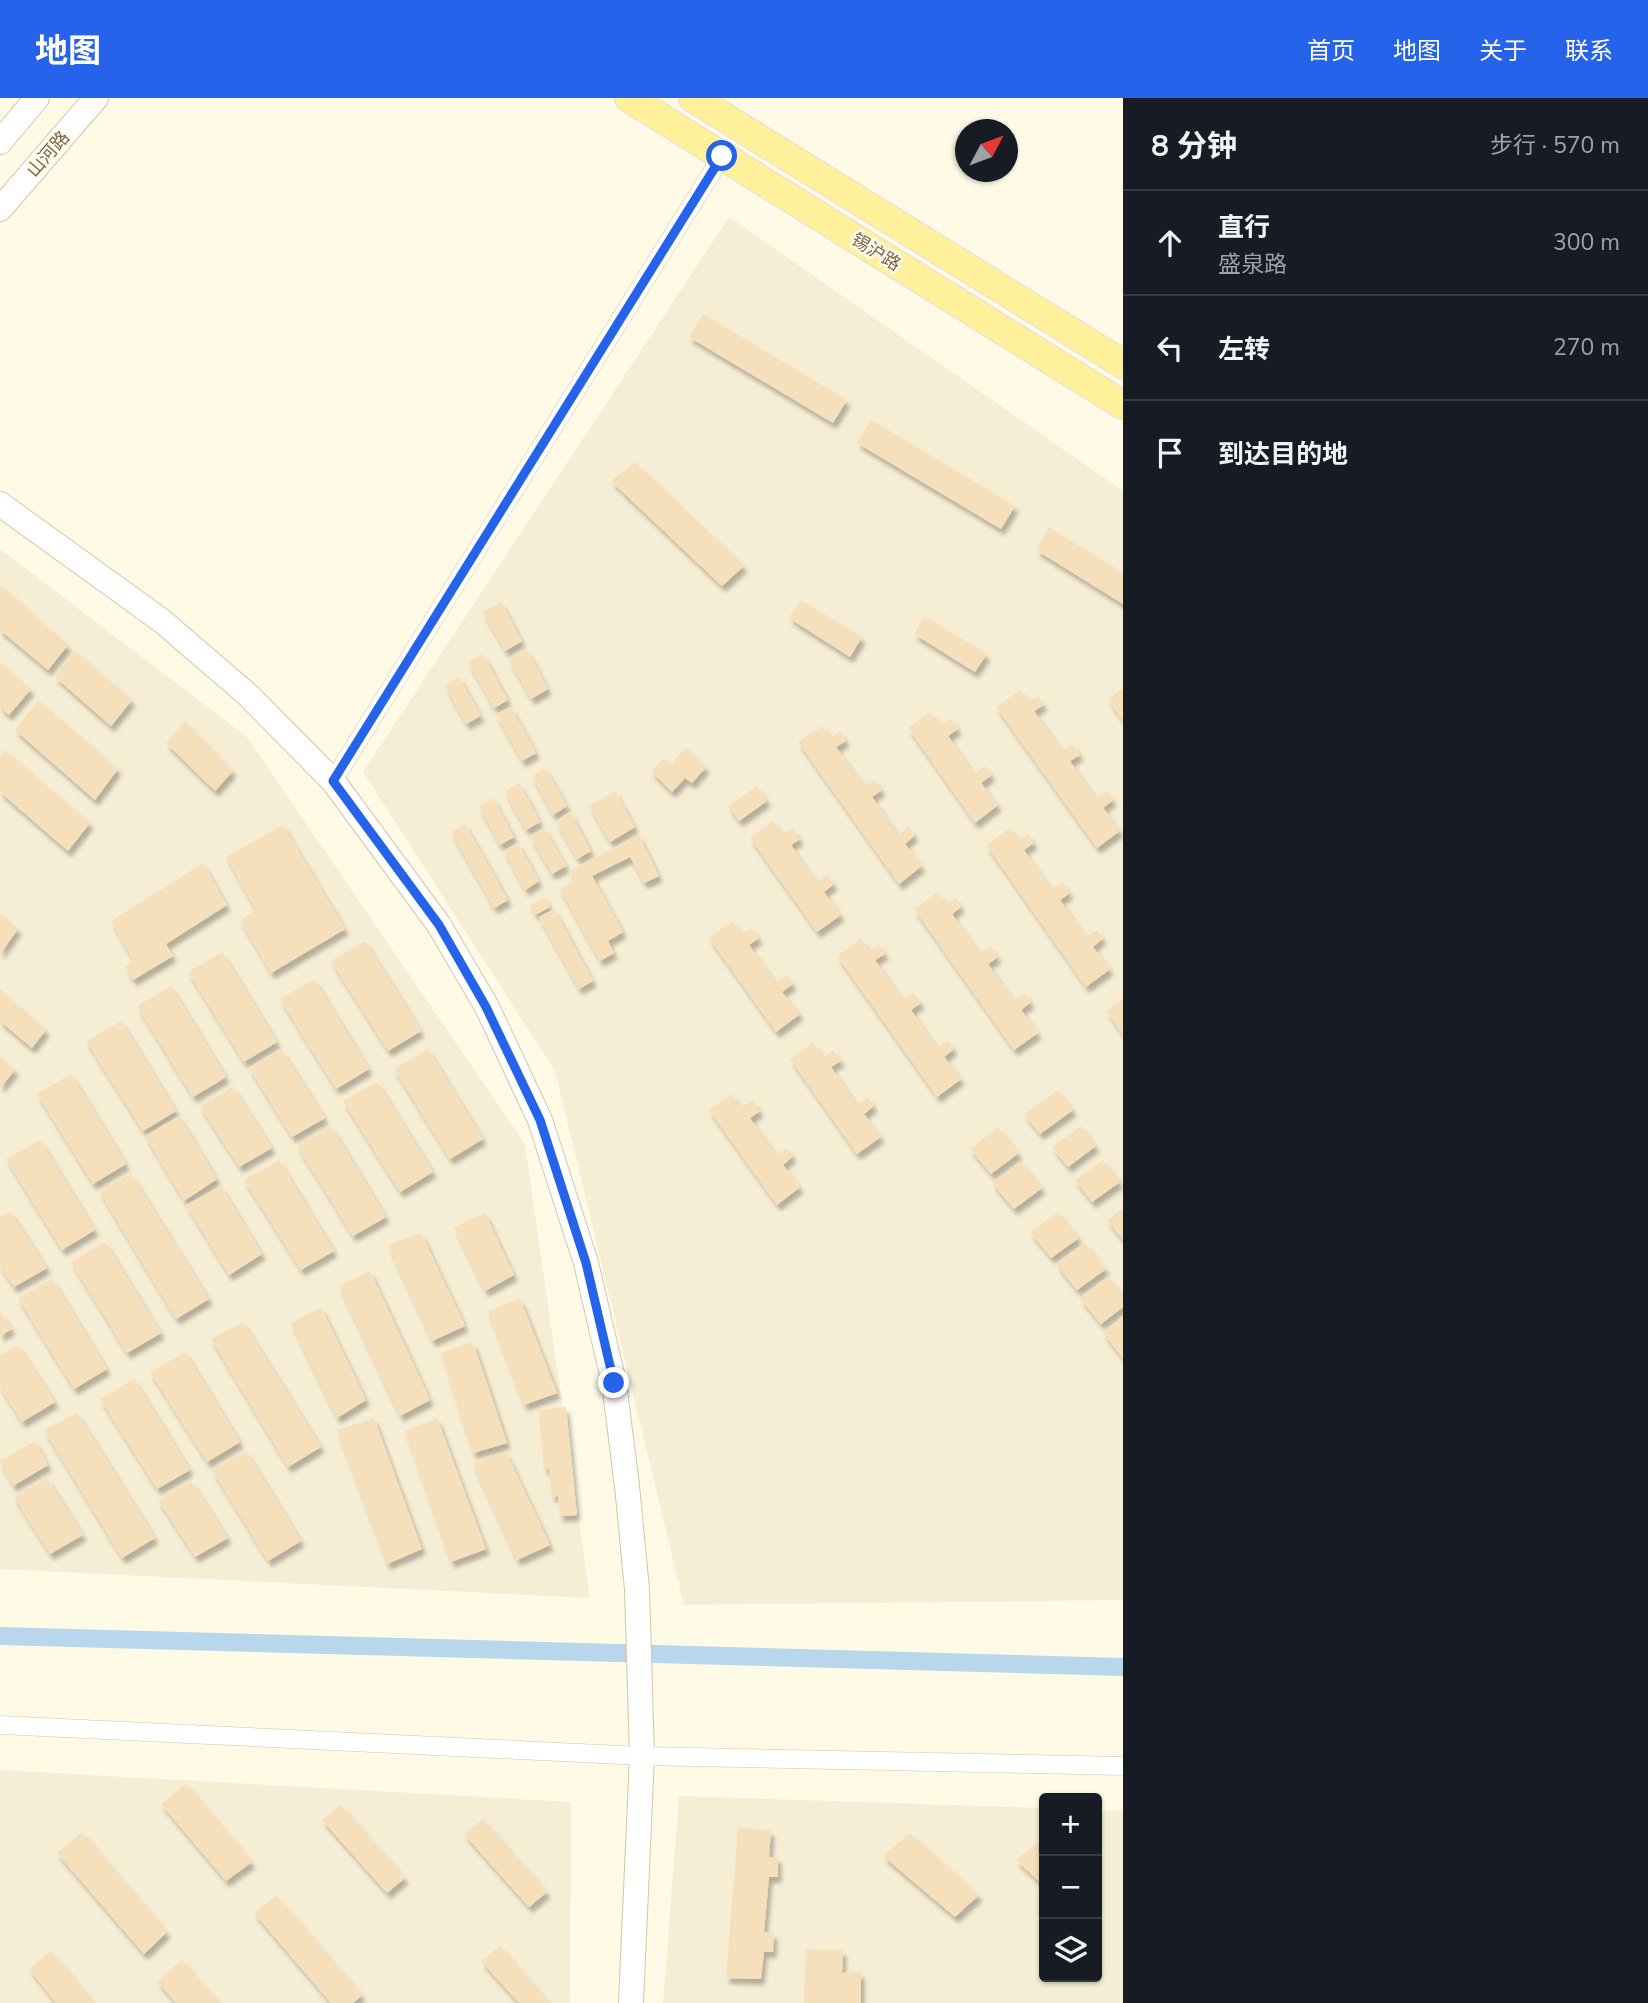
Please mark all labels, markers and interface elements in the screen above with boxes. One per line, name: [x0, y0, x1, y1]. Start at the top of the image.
text: 地图: [35, 29, 101, 74]
text: 首页: [1307, 35, 1355, 67]
text: 地图: [1393, 35, 1441, 67]
text: 关于: [1479, 35, 1527, 67]
text: 联系: [1565, 35, 1613, 67]
north arrow: [955, 119, 1018, 182]
street label: 山河路: [21, 126, 75, 182]
text: 8 分钟: [1151, 126, 1237, 167]
text: 步行 · 570 m: [1490, 130, 1620, 161]
route start: [706, 140, 737, 171]
text: 直行: [1218, 210, 1270, 245]
icon: ahead: [1151, 224, 1189, 262]
text: 300 m: [1553, 227, 1620, 258]
street label: 锡沪路: [847, 228, 905, 276]
text: 盛泉路: [1218, 249, 1287, 280]
icon: left: [1151, 329, 1189, 367]
text: 左转: [1218, 332, 1270, 367]
text: 270 m: [1553, 332, 1620, 363]
icon: arrive: [1151, 434, 1189, 472]
text: 到达目的地: [1218, 437, 1348, 472]
route end: [598, 1367, 629, 1398]
map controls: [1039, 1793, 1102, 1982]
button: +: [1039, 1793, 1102, 1856]
button: −: [1039, 1856, 1102, 1919]
button: layers: [1039, 1919, 1102, 1982]

